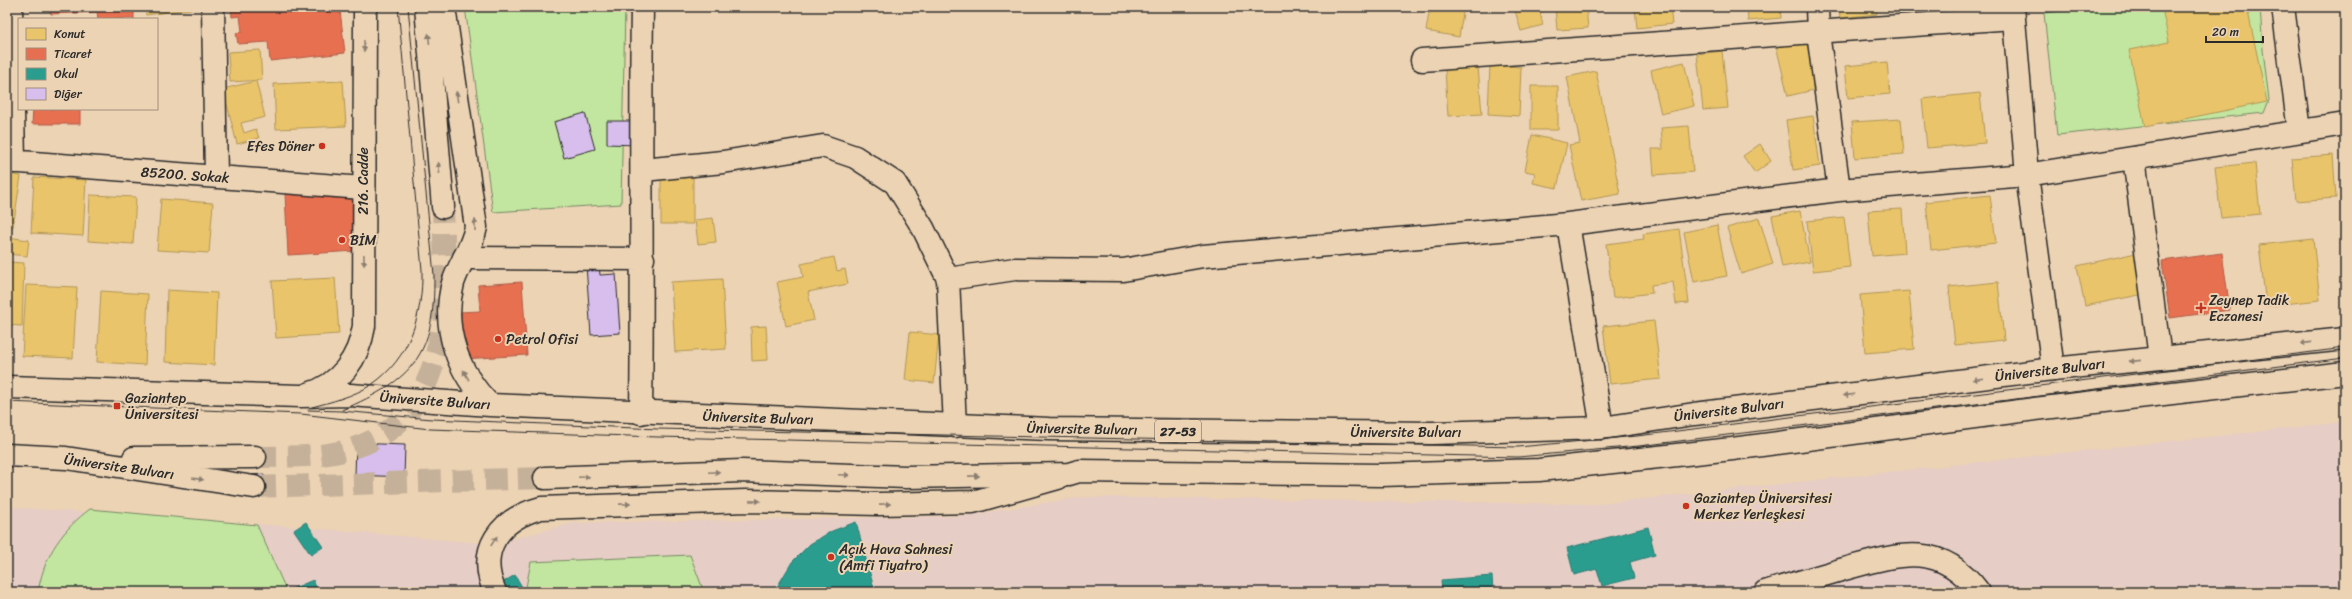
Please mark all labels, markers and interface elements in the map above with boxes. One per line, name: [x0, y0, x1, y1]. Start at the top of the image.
legend: [18, 18, 158, 110]
scale bar: [2206, 18, 2263, 44]
text: 20 m: [2212, 21, 2239, 43]
text: Konut: [54, 23, 86, 45]
one-way arrow: [426, 33, 432, 45]
one-way arrow: [361, 40, 367, 53]
text: Ticaret: [54, 43, 93, 65]
text: Okul: [54, 63, 79, 85]
text: Diğer: [54, 83, 83, 105]
one-way arrow: [454, 91, 460, 103]
place label: Efes Döner: [247, 134, 315, 159]
marker: Efes Döner: [317, 141, 327, 151]
street label: 216. Cadde: [351, 147, 376, 215]
street label: 85200. Sokak: [140, 159, 231, 191]
one-way arrow: [436, 162, 443, 174]
one-way arrow: [472, 218, 478, 231]
place label: BİM: [350, 228, 376, 253]
marker: BİM: [337, 235, 347, 245]
one-way arrow: [361, 254, 367, 267]
place label: Zeynep Tadik Eczanesi: [2209, 288, 2290, 329]
marker: Zeynep Tadik Eczanesi: [2196, 303, 2206, 313]
place label: Petrol Ofisi: [506, 327, 579, 352]
marker: Petrol Ofisi: [493, 334, 503, 344]
one-way arrow: [2300, 339, 2312, 346]
street label: Üniversite Bulvarı: [1993, 351, 2107, 389]
one-way arrow: [2129, 357, 2141, 364]
one-way arrow: [462, 369, 469, 381]
one-way arrow: [1972, 376, 1984, 382]
street label: Üniversite Bulvarı: [379, 385, 491, 417]
place label: Gaziantep Üniversitesi: [125, 386, 199, 427]
street label: Üniversite Bulvarı: [1672, 391, 1786, 429]
one-way arrow: [1843, 392, 1855, 398]
marker: Gaziantep Üniversitesi: [112, 401, 122, 411]
street label: Üniversite Bulvarı: [702, 404, 814, 432]
street label: Üniversite Bulvarı: [1026, 416, 1138, 442]
road number: 27-53: [1155, 420, 1201, 442]
street label: Üniversite Bulvarı: [1351, 420, 1462, 445]
street label: Üniversite Bulvarı: [62, 447, 176, 487]
one-way arrow: [708, 469, 721, 475]
one-way arrow: [838, 472, 851, 478]
one-way arrow: [578, 473, 590, 480]
one-way arrow: [968, 473, 981, 479]
one-way arrow: [192, 476, 204, 482]
place label: Gaziantep Üniversitesi Merkez Yerleşkesi: [1694, 486, 1833, 527]
one-way arrow: [749, 498, 762, 504]
one-way arrow: [619, 501, 632, 507]
one-way arrow: [879, 501, 892, 507]
marker: Gaziantep Üniversitesi Merkez Yerleşkesi: [1681, 501, 1691, 511]
one-way arrow: [491, 536, 498, 547]
place label: Açık Hava Sahnesi (Amfi Tiyatro): [838, 537, 954, 578]
marker: Açık Hava Sahnesi (Amfi Tiyatro): [826, 552, 836, 562]

